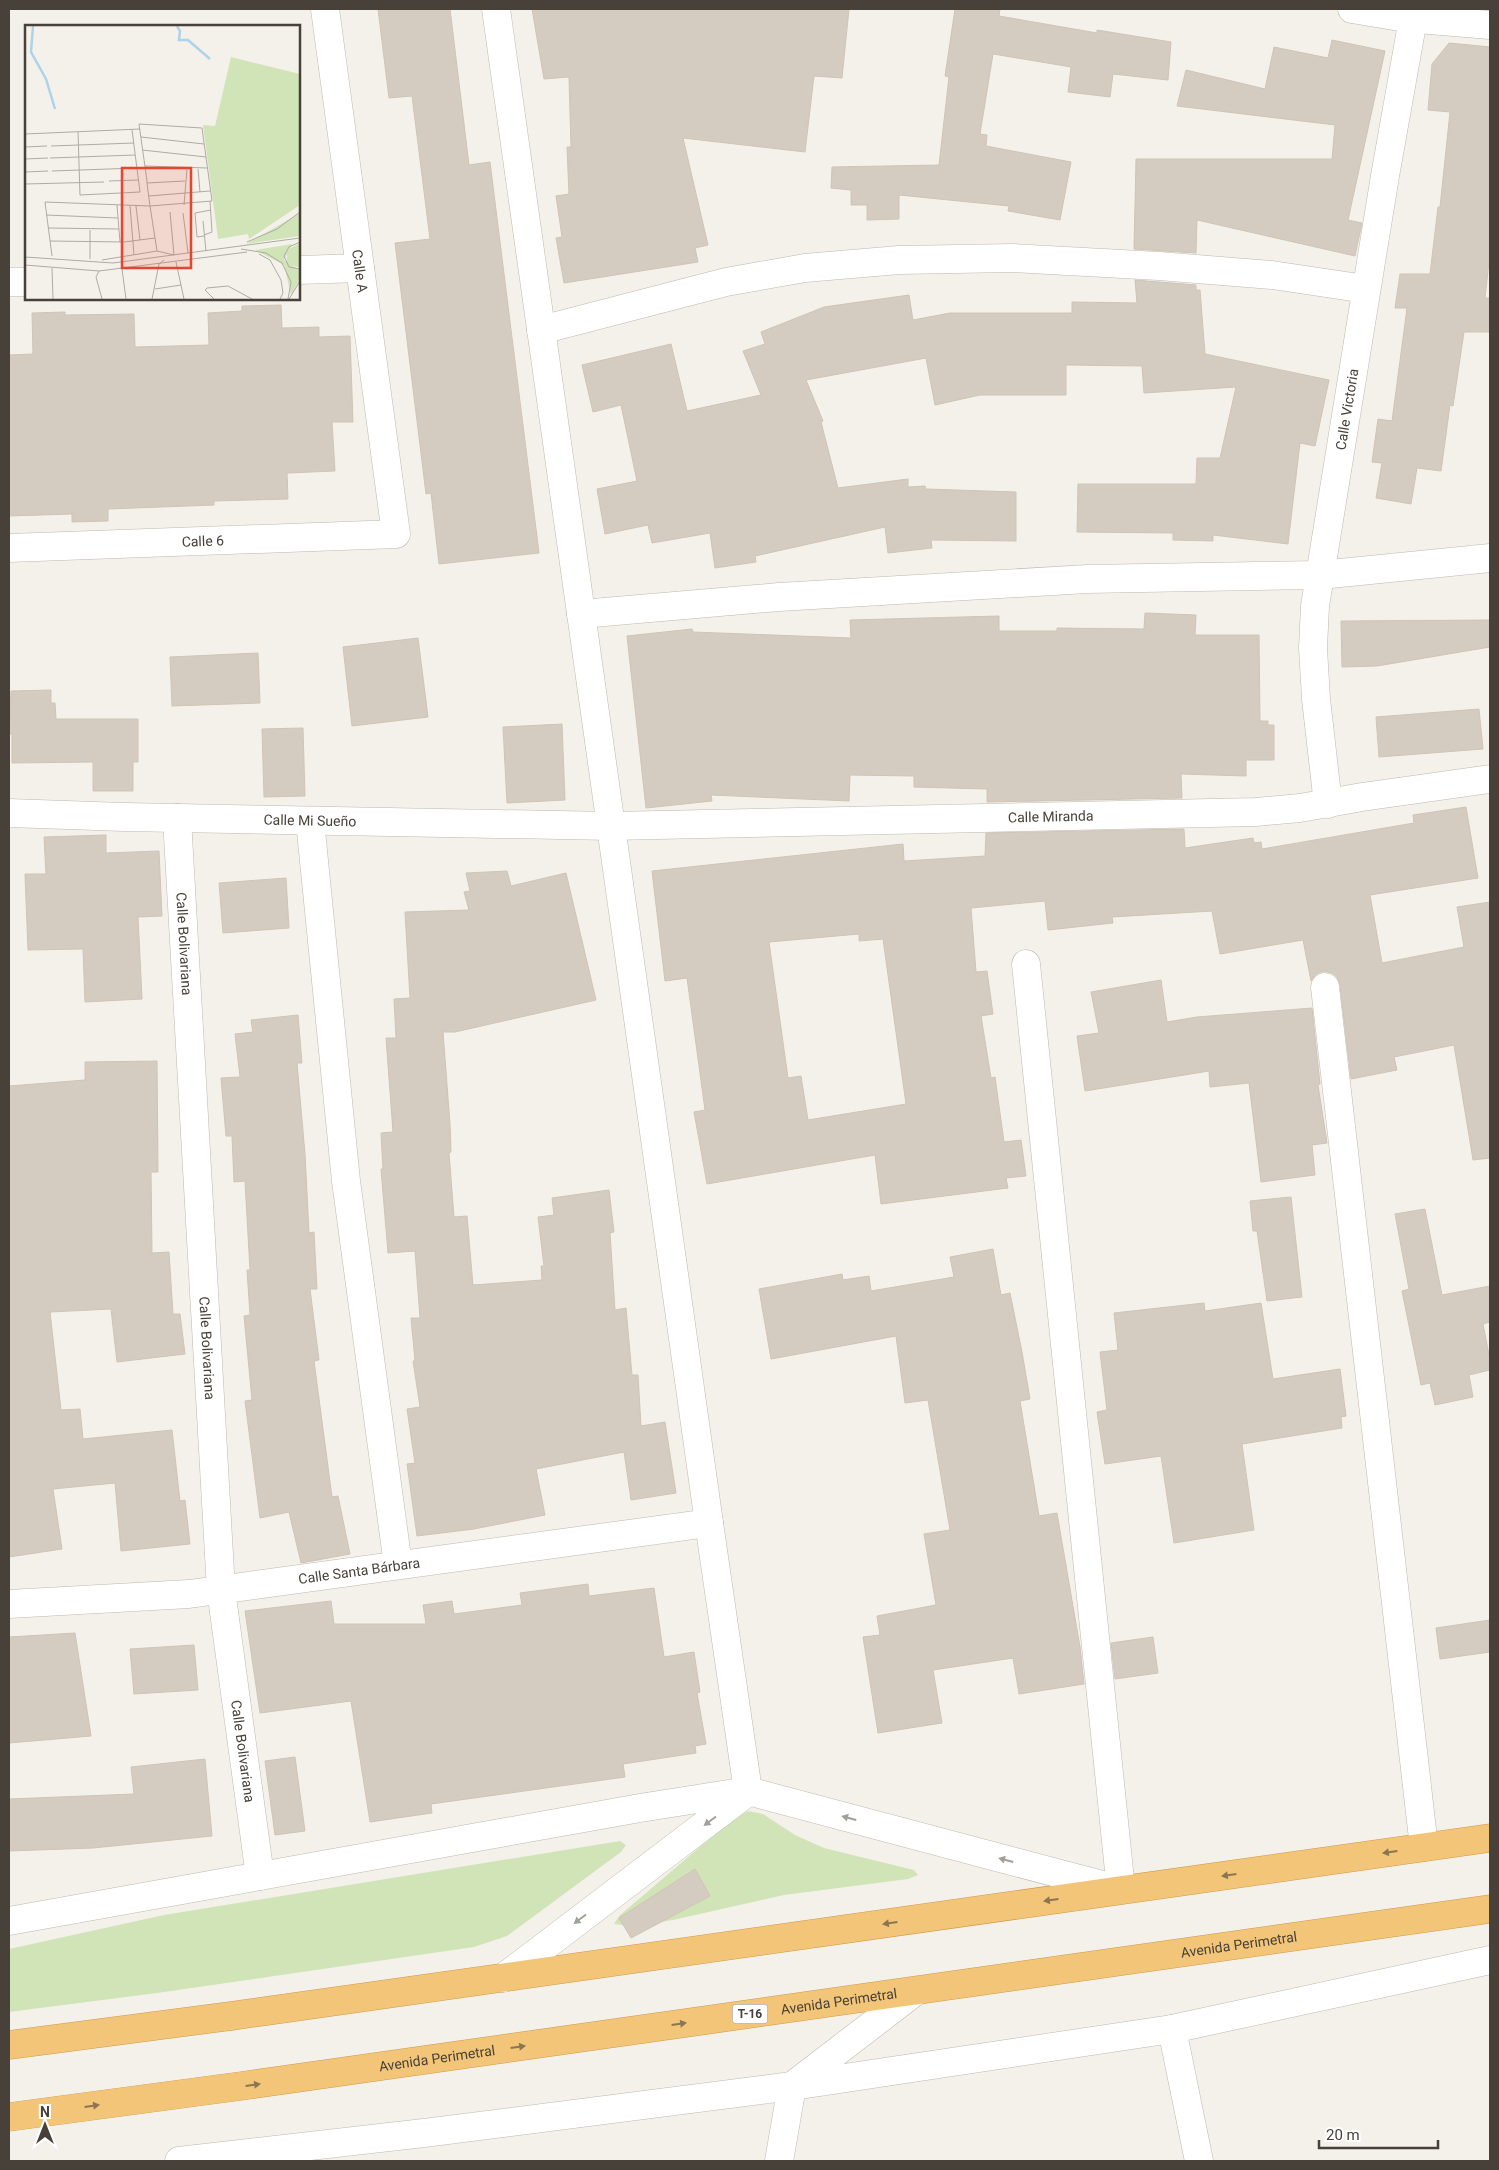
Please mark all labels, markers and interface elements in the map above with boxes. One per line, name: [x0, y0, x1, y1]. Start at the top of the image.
inset map: [25, 25, 300, 300]
street label: Calle A: [349, 248, 371, 294]
street label: Calle Victoria: [1332, 367, 1362, 451]
street label: Calle 6: [181, 532, 224, 550]
street label: Calle Miranda: [1008, 808, 1094, 825]
street label: Calle Mi Sueño: [263, 812, 356, 829]
street label: Calle Bolivariana: [173, 892, 195, 996]
street label: Calle Bolivariana: [196, 1296, 218, 1400]
street label: Calle Santa Bárbara: [297, 1555, 421, 1587]
street label: Calle Bolivariana: [228, 1699, 258, 1804]
one-way arrow: [841, 1814, 856, 1822]
one-way arrow: [703, 1816, 717, 1826]
one-way arrow: [1382, 1848, 1398, 1856]
one-way arrow: [998, 1856, 1014, 1864]
one-way arrow: [1221, 1871, 1237, 1879]
one-way arrow: [1043, 1896, 1059, 1904]
one-way arrow: [573, 1914, 587, 1924]
one-way arrow: [882, 1919, 898, 1927]
street label: Avenida Perimetral: [1180, 1928, 1298, 1961]
street label: Avenida Perimetral: [780, 1985, 898, 2017]
road number: T-16: [732, 2005, 768, 2024]
one-way arrow: [671, 2020, 687, 2028]
street label: Avenida Perimetral: [378, 2042, 496, 2074]
one-way arrow: [510, 2043, 526, 2051]
one-way arrow: [245, 2080, 261, 2088]
north arrow: [20, 2100, 70, 2150]
one-way arrow: [84, 2102, 100, 2110]
text: N: [40, 2104, 50, 2120]
scale bar: [1319, 2118, 1438, 2150]
text: 20 m: [1326, 2126, 1360, 2144]

